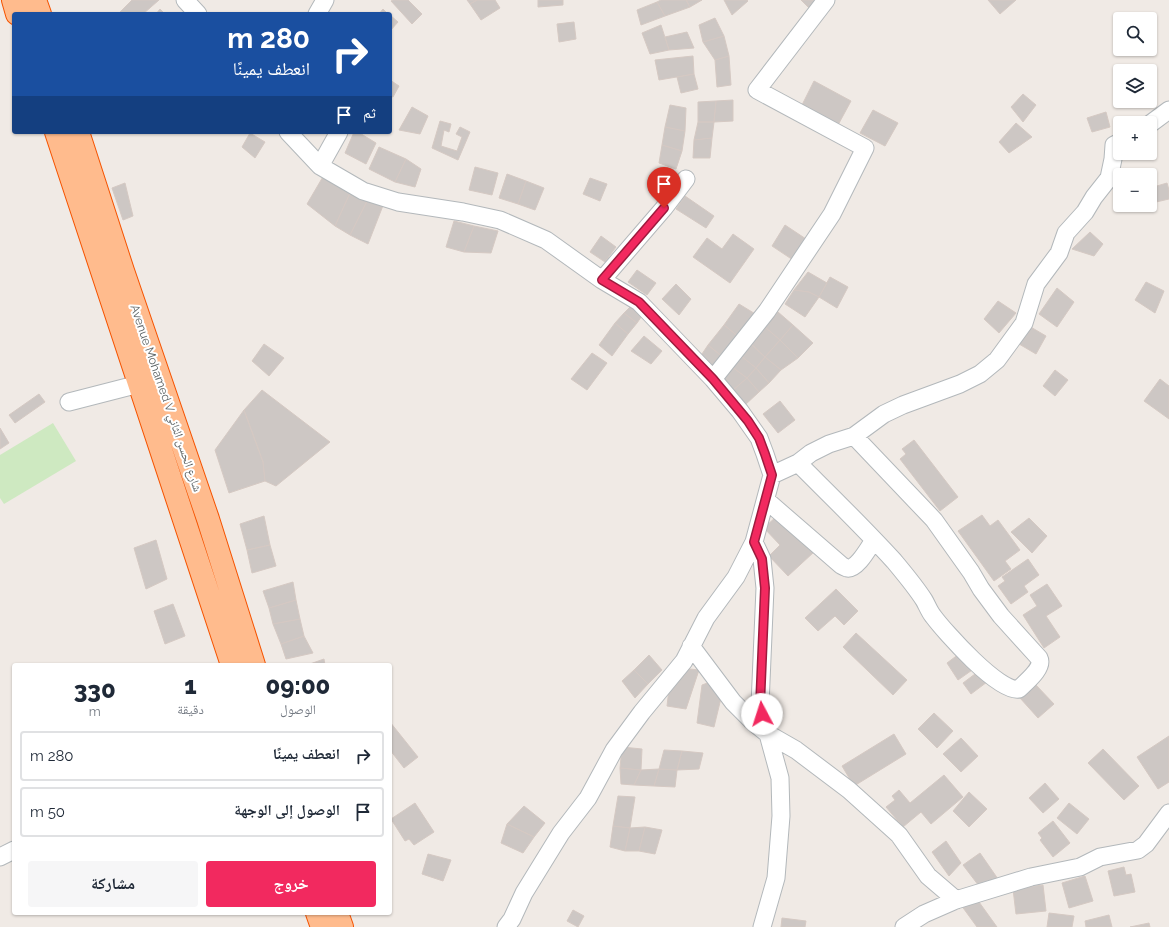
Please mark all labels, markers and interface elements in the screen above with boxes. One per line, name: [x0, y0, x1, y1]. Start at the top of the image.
map controls: [1113, 12, 1157, 212]
button: search: [1113, 12, 1157, 56]
text: 280 m: [227, 22, 310, 55]
icon: right: [324, 28, 376, 80]
text: انعطف يمينًا: [233, 58, 310, 79]
button: layers: [1113, 64, 1157, 108]
icon: arrive: [333, 104, 355, 126]
text: ثم: [363, 104, 376, 122]
button: +: [1113, 116, 1157, 160]
pin: [647, 167, 681, 208]
button: −: [1113, 168, 1157, 212]
icon: arrive: [653, 173, 675, 195]
street label: Avenue Mohamed V شارع الحسن الثاني: [124, 303, 205, 494]
text: 1: [184, 671, 197, 700]
text: 09:00: [265, 671, 330, 700]
text: 330: [74, 675, 116, 704]
position arrow: [741, 693, 783, 735]
text: دقيقة: [177, 702, 204, 717]
text: الوصول: [280, 702, 316, 717]
text: m: [89, 704, 101, 719]
text: انعطف يمينًا: [273, 745, 340, 763]
icon: right: [352, 745, 374, 767]
text: 280 m: [30, 747, 74, 765]
text: الوصول إلى الوجهة: [234, 801, 340, 819]
icon: arrive: [352, 801, 374, 823]
text: 50 m: [30, 803, 65, 821]
button: مشاركة: [28, 861, 198, 907]
button: خروج: [206, 861, 376, 907]

